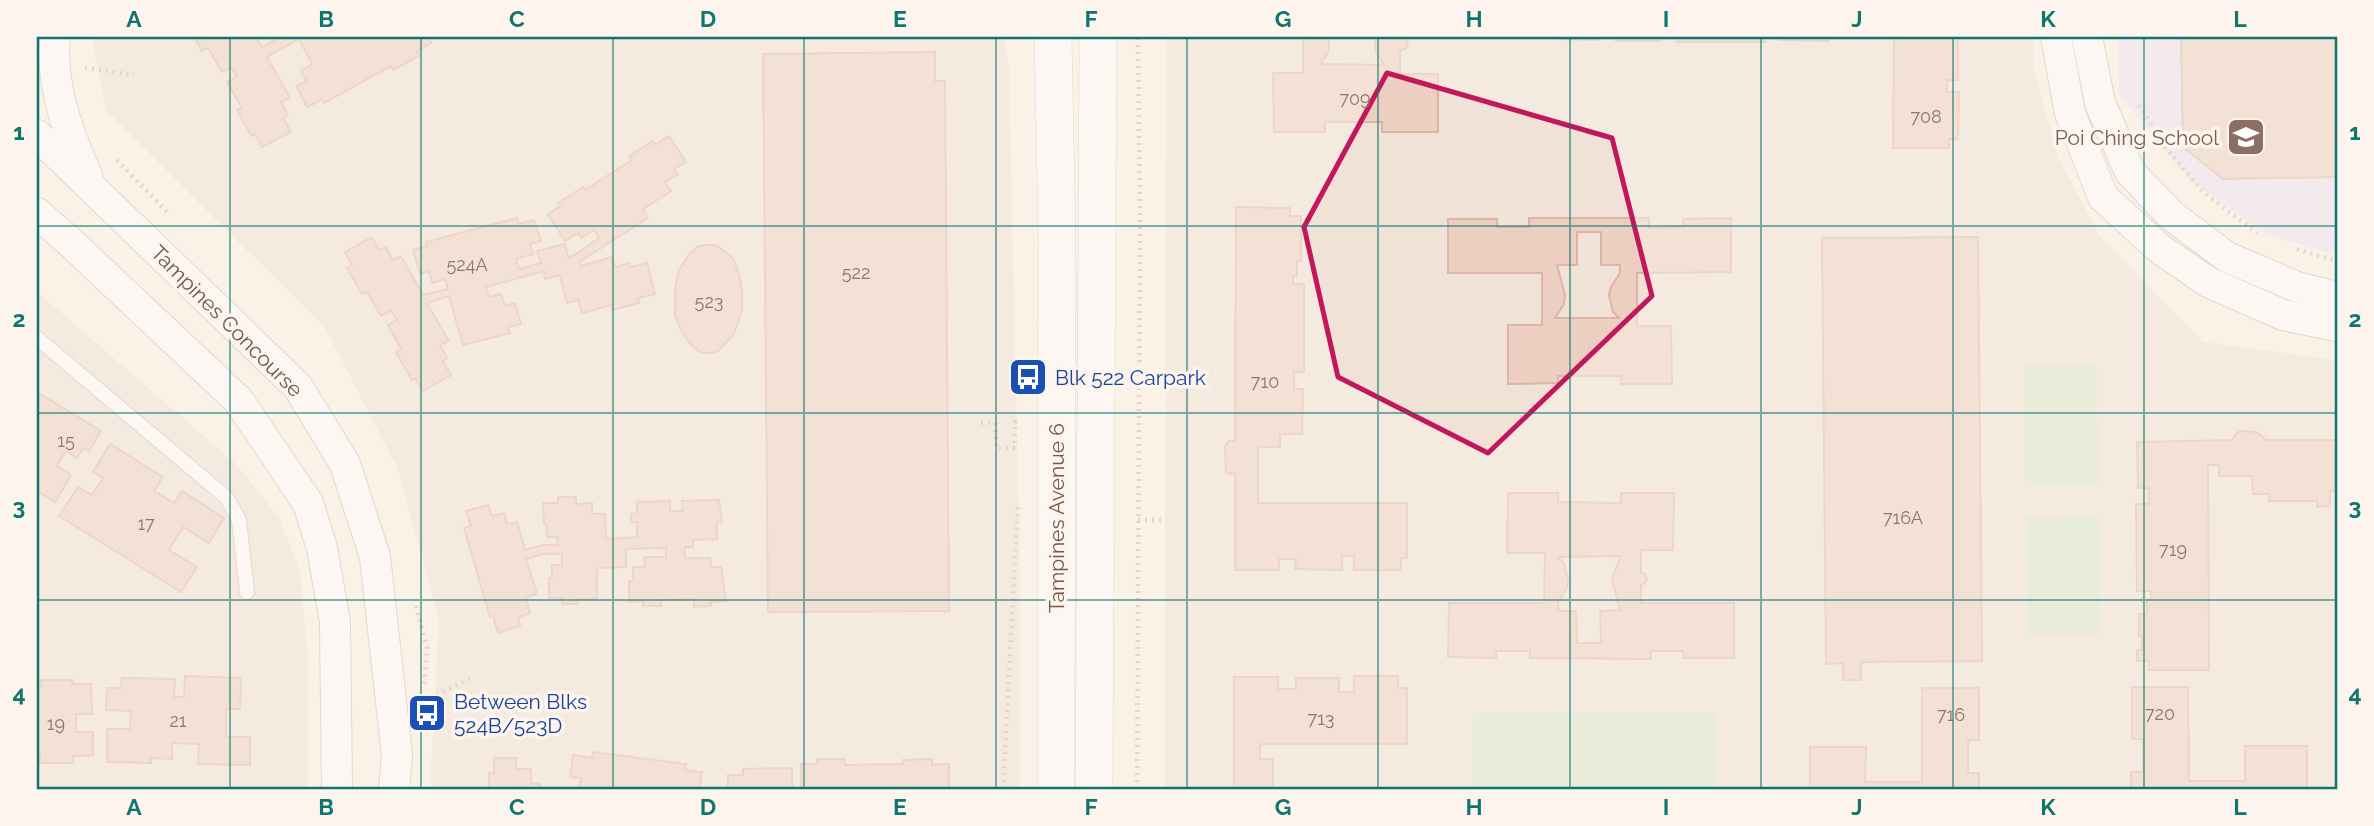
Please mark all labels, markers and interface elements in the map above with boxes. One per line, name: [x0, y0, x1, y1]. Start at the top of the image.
text: A: [126, 5, 142, 32]
text: B: [318, 5, 334, 32]
text: C: [509, 5, 525, 32]
text: D: [700, 5, 716, 32]
text: E: [893, 5, 907, 32]
text: F: [1084, 5, 1098, 32]
text: G: [1275, 5, 1291, 32]
text: H: [1465, 5, 1483, 32]
text: I: [1663, 5, 1669, 32]
text: J: [1851, 5, 1863, 32]
text: K: [2040, 5, 2056, 32]
text: L: [2233, 5, 2247, 32]
house number: 709: [1339, 88, 1371, 109]
house number: 708: [1910, 106, 1942, 127]
school or university icon: Poi Ching School: [2225, 116, 2267, 158]
text: 1: [13, 118, 25, 145]
text: 1: [2349, 118, 2361, 145]
place label: Poi Ching School: [2055, 125, 2219, 150]
street label: Tampines Concourse: [146, 240, 308, 402]
house number: 524A: [446, 254, 488, 275]
house number: 522: [842, 262, 870, 283]
house number: 523: [695, 291, 723, 312]
text: 2: [13, 305, 25, 332]
text: 2: [2349, 305, 2361, 332]
bus stop icon: Blk 522 Carpark: [1007, 356, 1049, 398]
place label: Blk 522 Carpark: [1055, 365, 1206, 390]
house number: 710: [1251, 371, 1279, 392]
street label: Tampines Avenue 6: [1044, 423, 1069, 613]
house number: 15: [57, 430, 75, 451]
text: 3: [13, 493, 25, 520]
text: 3: [2349, 493, 2361, 520]
house number: 716A: [1883, 507, 1923, 528]
house number: 17: [137, 513, 155, 534]
house number: 719: [2159, 539, 2187, 560]
text: 4: [12, 680, 26, 707]
text: 4: [2348, 680, 2362, 707]
place label: Between Blks 524B/523D: [454, 689, 587, 738]
bus stop icon: Between Blks 524B/523D: [406, 692, 448, 734]
house number: 720: [2145, 703, 2175, 724]
house number: 716: [1937, 704, 1965, 725]
house number: 713: [1308, 708, 1334, 729]
house number: 21: [169, 710, 187, 731]
house number: 19: [47, 713, 65, 734]
text: A: [126, 793, 142, 820]
text: B: [318, 793, 334, 820]
text: C: [509, 793, 525, 820]
text: D: [700, 793, 716, 820]
text: E: [893, 793, 907, 820]
text: F: [1084, 793, 1098, 820]
text: G: [1275, 793, 1291, 820]
text: H: [1465, 793, 1483, 820]
text: I: [1663, 793, 1669, 820]
text: J: [1851, 793, 1863, 820]
text: K: [2040, 793, 2056, 820]
text: L: [2233, 793, 2247, 820]

